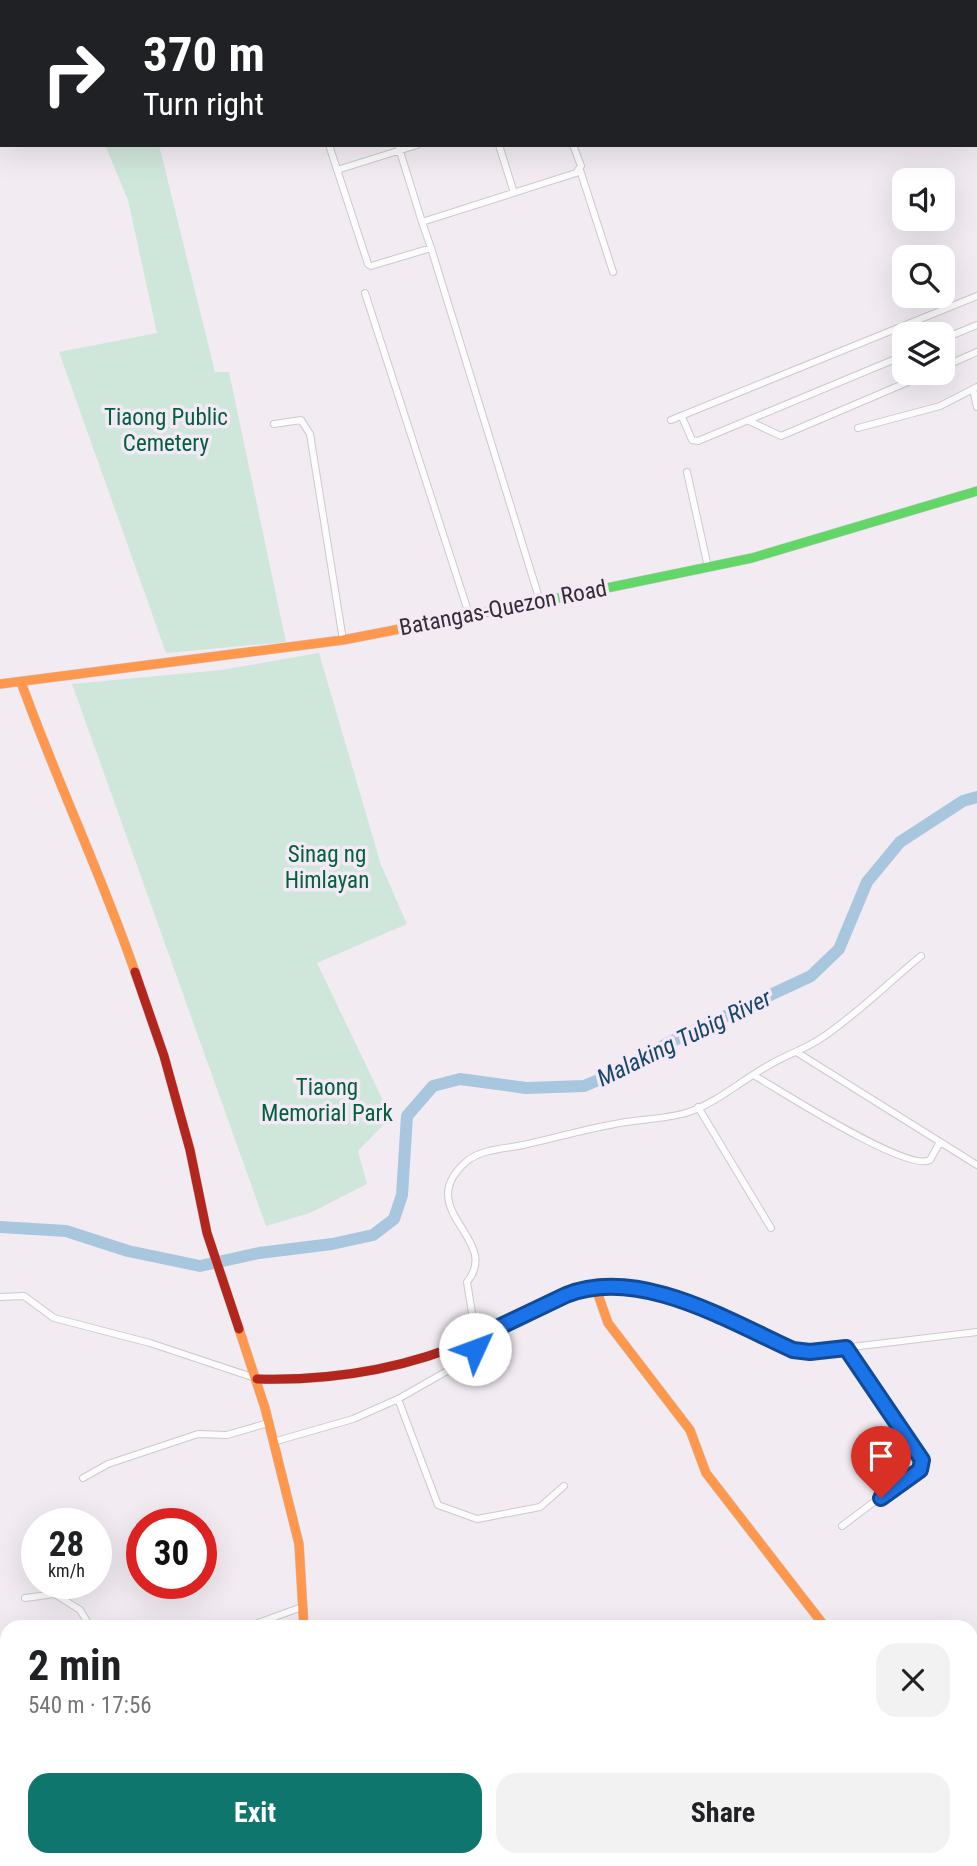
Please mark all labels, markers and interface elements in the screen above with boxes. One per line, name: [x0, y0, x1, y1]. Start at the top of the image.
text: 370 m: [143, 26, 265, 83]
icon: right: [28, 28, 119, 119]
text: Turn right: [143, 85, 264, 123]
map controls: [892, 168, 955, 385]
button: sound: [892, 168, 955, 231]
button: search: [892, 245, 955, 308]
button: layers: [892, 322, 955, 385]
park label: Tiaong Public Cemetery: [104, 404, 228, 457]
street label: Batangas-Quezon Road: [397, 575, 609, 641]
park label: Sinag ng Himlayan: [285, 841, 369, 894]
water label: Malaking Tubig River: [592, 983, 777, 1092]
park label: Tiaong Memorial Park: [261, 1074, 394, 1127]
position arrow: [438, 1312, 512, 1386]
pin: [851, 1426, 911, 1498]
icon: arrive: [862, 1437, 900, 1475]
speed limit sign: 30: [126, 1508, 217, 1599]
text: 28: [49, 1524, 84, 1565]
text: km/h: [48, 1560, 85, 1581]
text: 2 min: [28, 1641, 121, 1690]
button: close: [876, 1643, 950, 1717]
text: 540 m · 17:56: [28, 1692, 152, 1719]
button: Exit: [28, 1773, 482, 1853]
button: Share: [496, 1773, 950, 1853]

